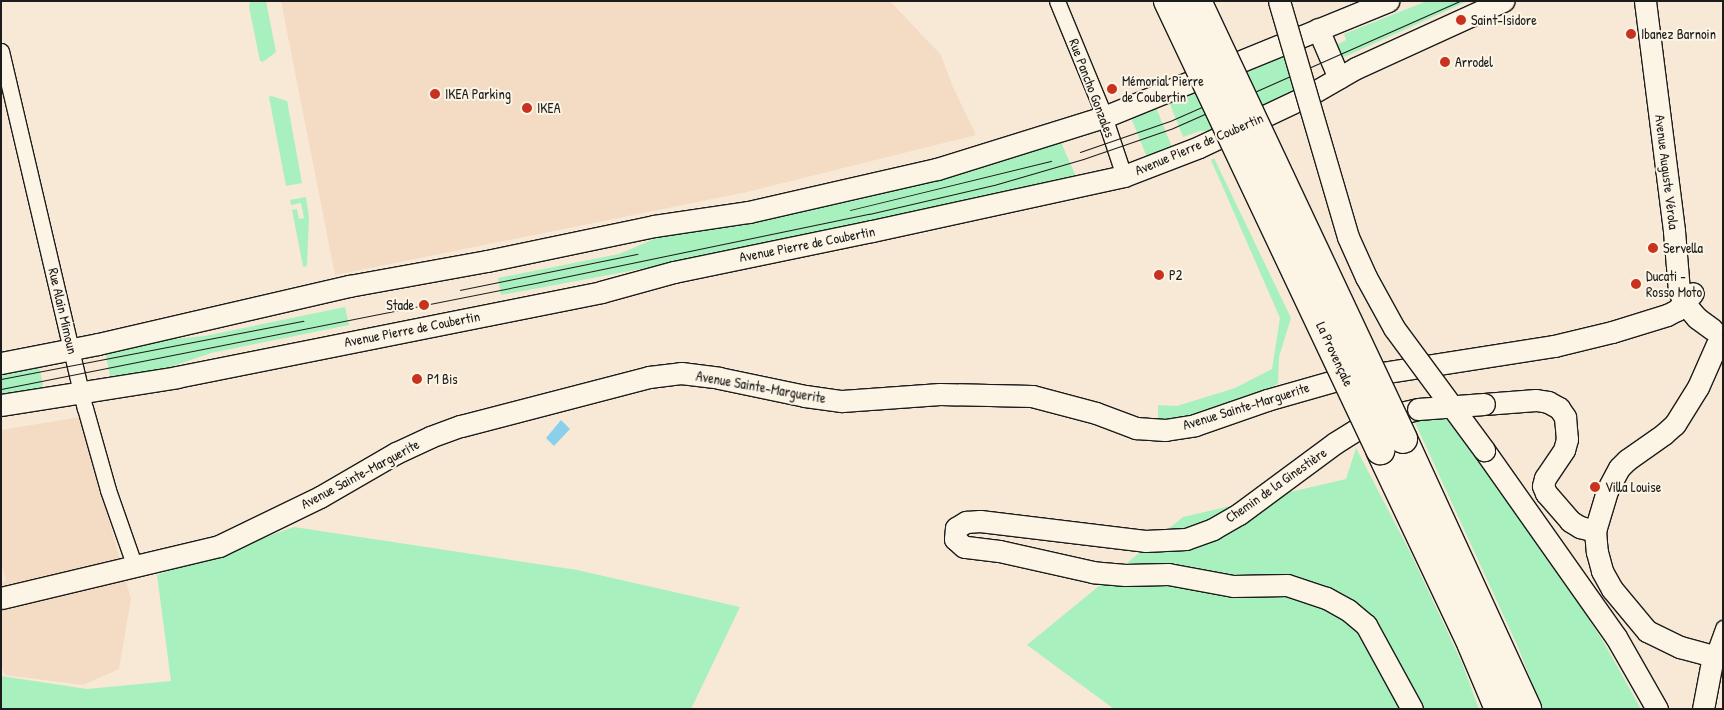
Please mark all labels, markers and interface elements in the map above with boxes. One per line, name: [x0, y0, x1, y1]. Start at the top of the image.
place label: Saint-Isidore: [1471, 12, 1537, 28]
marker: Saint-Isidore: [1455, 14, 1467, 26]
place label: Ibanez Barnoin: [1641, 26, 1716, 42]
marker: Ibanez Barnoin: [1625, 28, 1637, 40]
street label: Rue Pancho Gonzales: [1065, 36, 1119, 140]
place label: Arrodel: [1455, 54, 1493, 70]
marker: Arrodel: [1439, 56, 1451, 68]
place label: Mémorial Pierre de Coubertin: [1122, 73, 1204, 105]
marker: Mémorial Pierre de Coubertin: [1106, 83, 1118, 95]
place label: IKEA Parking: [445, 86, 511, 102]
marker: IKEA Parking: [429, 88, 441, 100]
place label: IKEA: [537, 100, 561, 116]
marker: IKEA: [521, 102, 533, 114]
street label: Avenue Pierre de Coubertin: [1132, 109, 1266, 179]
street label: Avenue Auguste Vérola: [1652, 114, 1682, 230]
street label: Avenue Pierre de Coubertin: [738, 223, 876, 265]
place label: Servella: [1663, 240, 1703, 256]
marker: Servella: [1647, 242, 1659, 254]
street label: Rue Alain Mimoun: [45, 266, 81, 356]
place label: P2: [1169, 267, 1182, 283]
place label: Ducati - Rosso Moto: [1646, 268, 1702, 300]
marker: P2: [1153, 269, 1165, 281]
marker: Ducati - Rosso Moto: [1630, 278, 1642, 290]
place label: Stade: [386, 297, 414, 313]
marker: Stade: [418, 299, 430, 311]
street label: Avenue Pierre de Coubertin: [343, 308, 481, 350]
street label: La Provençale: [1313, 319, 1357, 389]
street label: Avenue Sainte-Marguerite: [695, 367, 827, 407]
place label: P1 Bis: [427, 371, 458, 387]
marker: P1 Bis: [411, 373, 423, 385]
street label: Avenue Sainte-Marguerite: [1181, 379, 1311, 433]
street label: Avenue Sainte-Marguerite: [298, 436, 422, 512]
street label: Chemin de la Ginestière: [1222, 444, 1330, 526]
place label: Villa Louise: [1605, 479, 1661, 495]
marker: Villa Louise: [1589, 481, 1601, 493]

